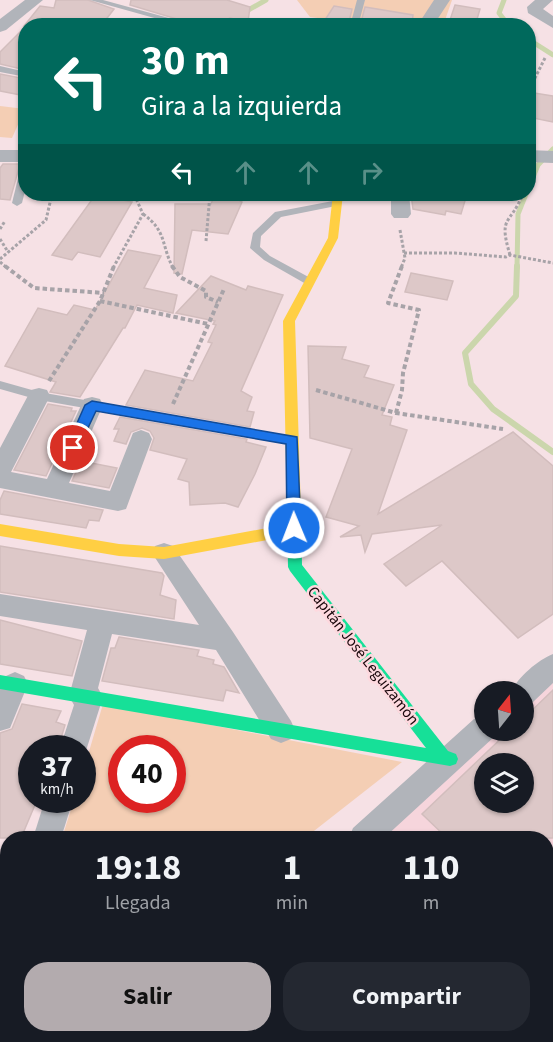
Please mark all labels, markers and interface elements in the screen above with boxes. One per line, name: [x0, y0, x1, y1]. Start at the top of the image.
text: 30 m: [141, 31, 230, 91]
icon: left: [42, 42, 120, 120]
text: Gira a la izquierda: [141, 87, 342, 126]
icon: left: [166, 156, 199, 189]
icon: ahead: [229, 156, 262, 189]
icon: ahead: [292, 156, 325, 189]
icon: right: [355, 156, 388, 189]
pin: [47, 422, 98, 473]
icon: arrive: [56, 431, 89, 464]
position arrow: [262, 496, 326, 560]
street label: Capitán José Leguizamón: [302, 582, 424, 730]
north arrow: [474, 681, 534, 741]
map controls: [474, 681, 534, 813]
speed limit sign: 40: [108, 735, 186, 813]
text: 37: [41, 745, 73, 788]
button: layers: [474, 753, 534, 813]
text: km/h: [40, 779, 74, 800]
text: 19:18: [94, 842, 181, 893]
text: 1: [282, 842, 301, 893]
text: 110: [403, 842, 460, 893]
text: Llegada: [105, 889, 171, 917]
text: min: [276, 889, 308, 917]
text: m: [423, 889, 439, 917]
button: Salir: [24, 962, 271, 1031]
button: Compartir: [283, 962, 530, 1031]

